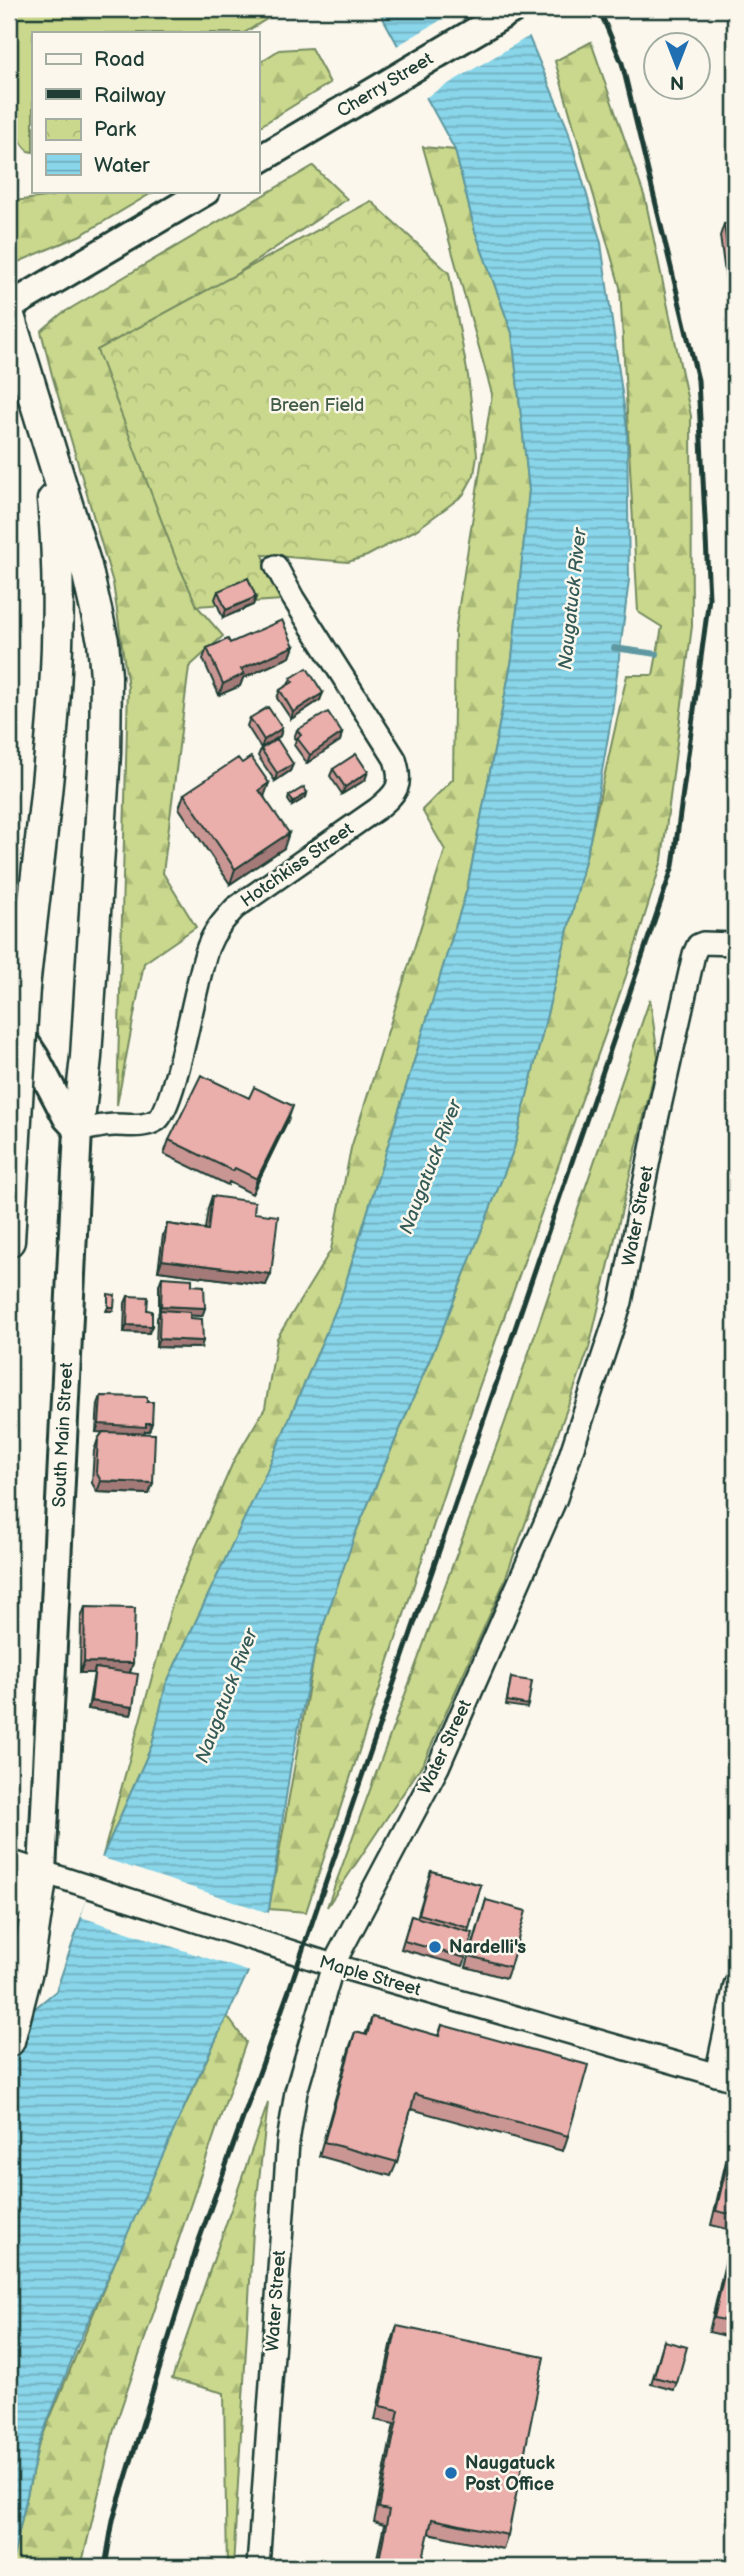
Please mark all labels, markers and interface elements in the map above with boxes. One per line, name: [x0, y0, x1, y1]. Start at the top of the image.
legend: [32, 32, 259, 192]
north arrow: [642, 32, 712, 102]
text: Road: [94, 47, 145, 72]
street label: Cherry Street: [333, 48, 437, 122]
text: N: [670, 70, 684, 93]
text: Railway: [94, 83, 166, 108]
text: Park: [94, 117, 137, 142]
text: Water: [94, 153, 150, 178]
park label: Breen Field: [270, 395, 364, 416]
water label: Naugatuck River: [554, 526, 592, 671]
street label: Hotchkiss Street: [237, 818, 358, 912]
water label: Naugatuck River: [395, 1096, 468, 1237]
street label: Water Street: [618, 1164, 658, 1268]
street label: South Main Street: [49, 1361, 77, 1508]
water label: Naugatuck River: [191, 1625, 264, 1766]
street label: Water Street: [414, 1696, 476, 1798]
place label: Nardelli's: [449, 1937, 526, 1958]
marker: Nardelli's: [427, 1939, 443, 1955]
street label: Maple Street: [317, 1951, 424, 2001]
street label: Water Street: [262, 2249, 290, 2352]
place label: Naugatuck Post Office: [465, 2453, 555, 2495]
marker: Naugatuck Post Office: [443, 2465, 459, 2481]

